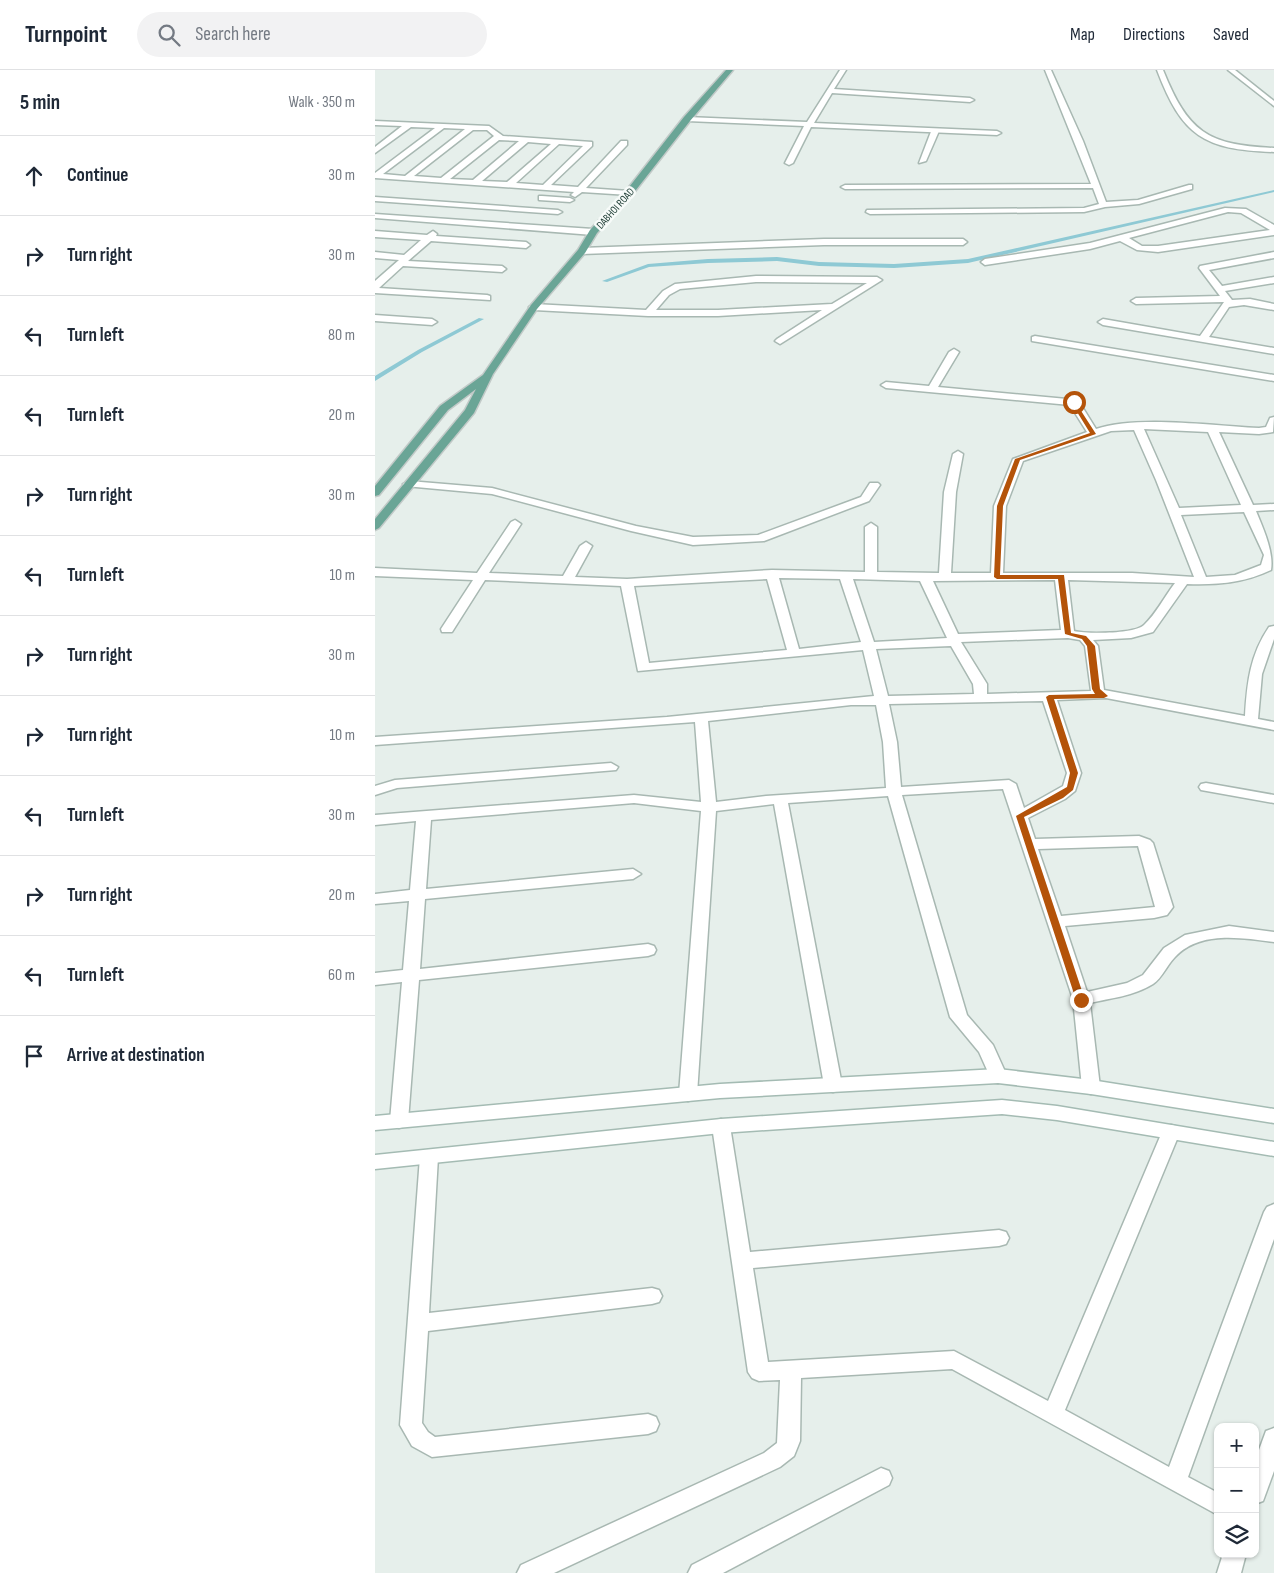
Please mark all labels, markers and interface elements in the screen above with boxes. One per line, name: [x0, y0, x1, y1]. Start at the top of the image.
search box: [137, 12, 487, 57]
text: Turnpoint: [25, 20, 107, 49]
icon: search: [155, 21, 183, 49]
text: Search here: [195, 23, 271, 46]
text: Map: [1070, 24, 1095, 45]
text: Directions: [1123, 24, 1185, 45]
text: Saved: [1213, 24, 1249, 45]
text: 5 min: [20, 90, 60, 115]
text: Walk · 350 m: [288, 93, 355, 112]
icon: ahead: [20, 162, 48, 190]
text: Continue: [67, 164, 128, 187]
text: 30 m: [328, 166, 355, 185]
street label: DABHOI ROAD: [594, 185, 637, 231]
icon: right: [20, 242, 48, 270]
text: Turn right: [67, 244, 132, 267]
text: 30 m: [328, 246, 355, 265]
icon: left: [20, 322, 48, 350]
text: Turn left: [67, 324, 124, 347]
text: 80 m: [328, 326, 355, 345]
route start: [1063, 391, 1086, 414]
icon: left: [20, 402, 48, 430]
text: Turn left: [67, 404, 124, 427]
text: 20 m: [328, 406, 355, 425]
icon: right: [20, 482, 48, 510]
text: Turn right: [67, 484, 132, 507]
text: 30 m: [328, 486, 355, 505]
icon: left: [20, 562, 48, 590]
text: Turn left: [67, 564, 124, 587]
text: 10 m: [329, 566, 355, 585]
icon: right: [20, 642, 48, 670]
text: Turn right: [67, 644, 132, 667]
text: 30 m: [328, 646, 355, 665]
icon: right: [20, 722, 48, 750]
text: Turn right: [67, 724, 132, 747]
text: 10 m: [329, 726, 355, 745]
icon: left: [20, 802, 48, 830]
text: Turn left: [67, 804, 124, 827]
text: 30 m: [328, 806, 355, 825]
icon: right: [20, 882, 48, 910]
text: Turn right: [67, 884, 132, 907]
text: 20 m: [328, 886, 355, 905]
icon: left: [20, 962, 48, 990]
text: Turn left: [67, 964, 124, 987]
text: 60 m: [328, 966, 355, 985]
route end: [1070, 989, 1093, 1012]
icon: arrive: [20, 1042, 48, 1070]
text: Arrive at destination: [67, 1044, 205, 1067]
map controls: [1214, 1423, 1259, 1558]
button: +: [1214, 1423, 1259, 1468]
button: −: [1214, 1468, 1259, 1513]
button: layers: [1214, 1513, 1259, 1558]

